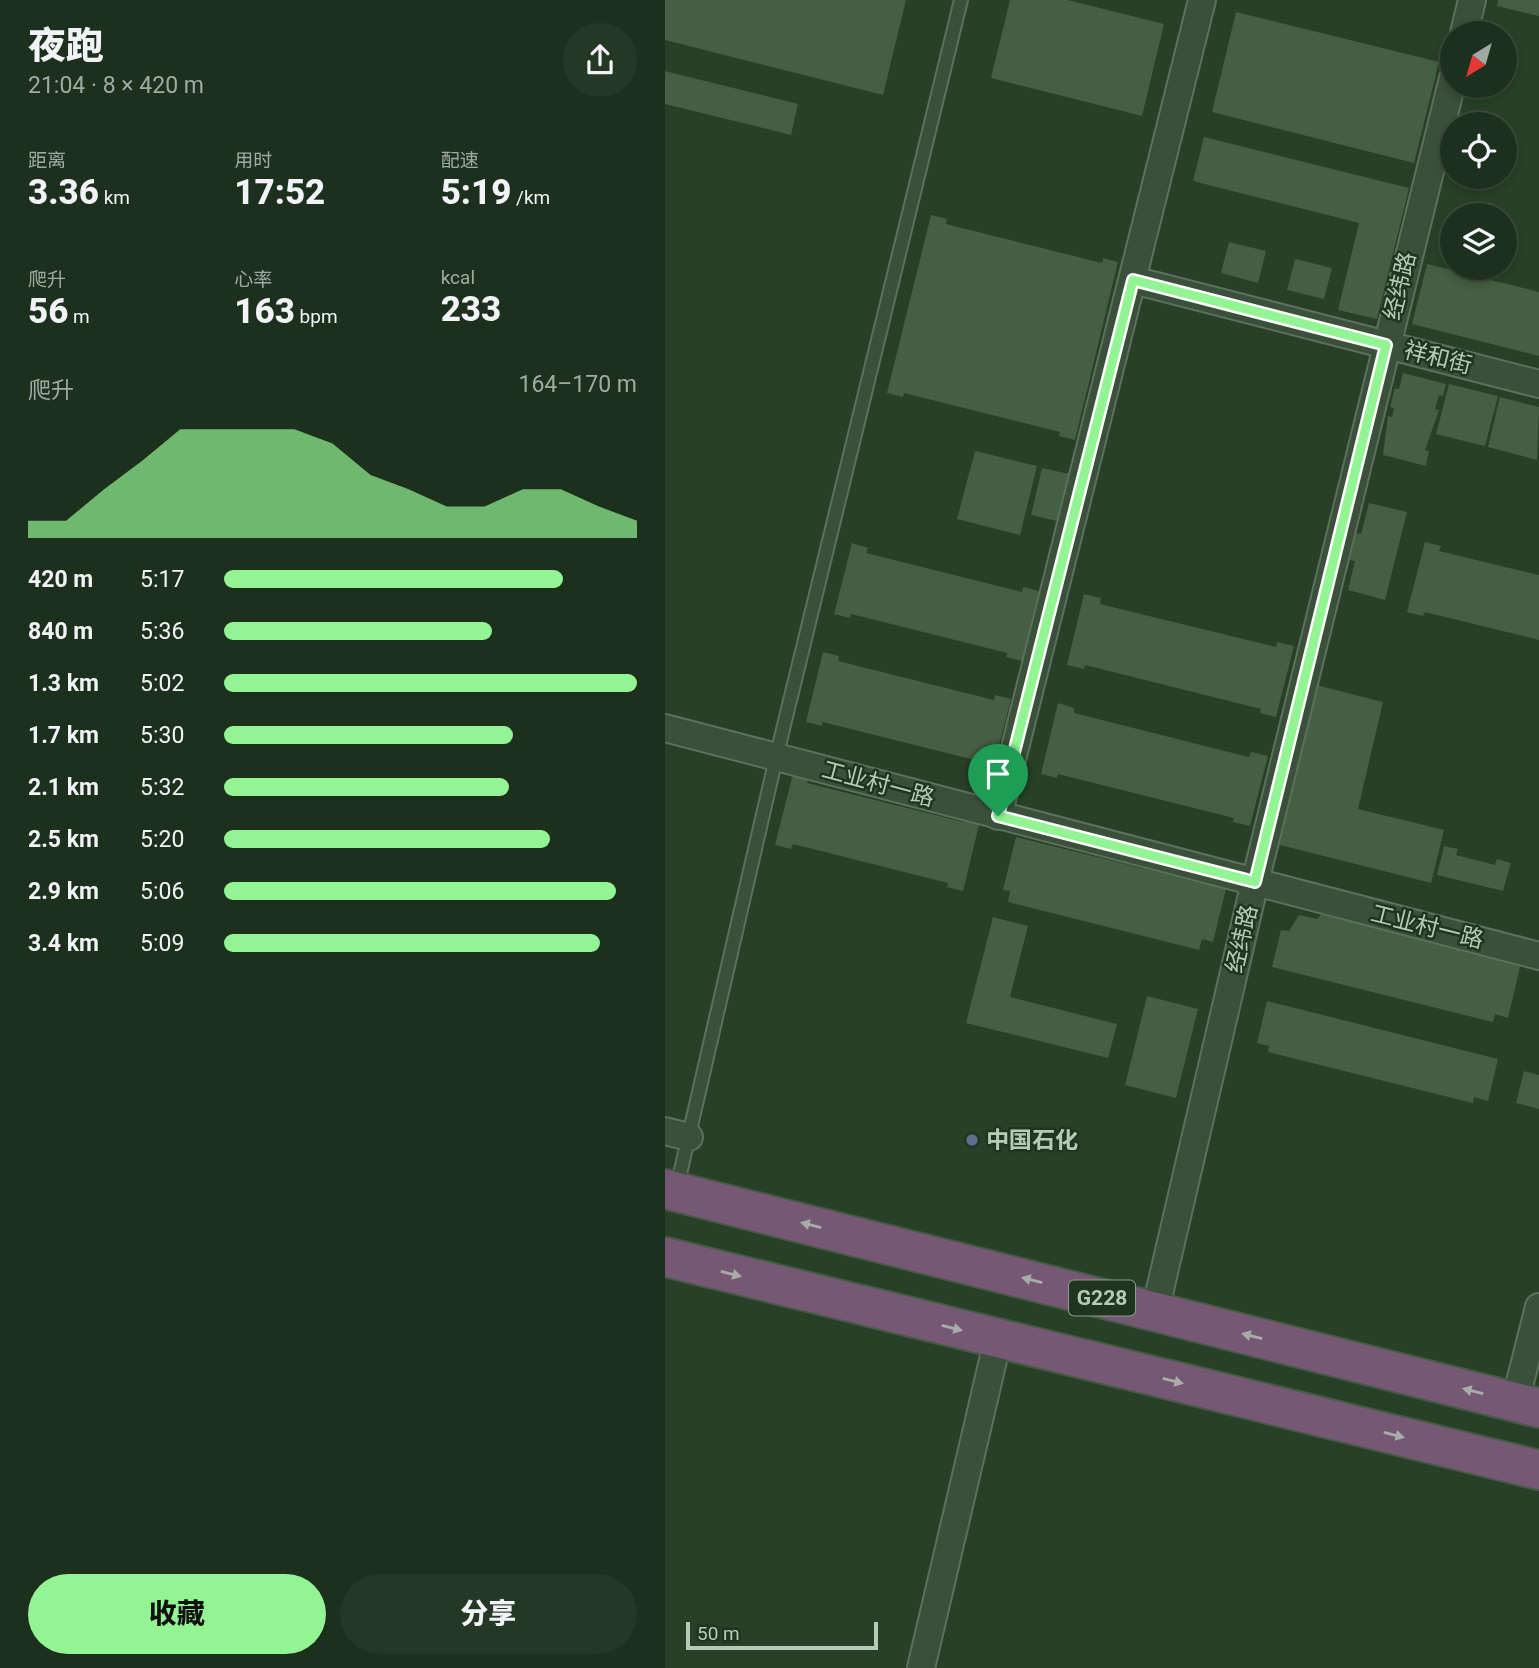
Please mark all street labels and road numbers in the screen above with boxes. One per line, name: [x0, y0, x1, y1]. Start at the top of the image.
street label: 经纬路: [1379, 249, 1421, 323]
street label: 祥和街: [1401, 337, 1475, 379]
street label: 工业村一路: [819, 756, 937, 812]
street label: 工业村一路: [1368, 900, 1486, 954]
street label: 经纬路: [1221, 902, 1263, 976]
road number: G228: [1069, 1280, 1135, 1316]

